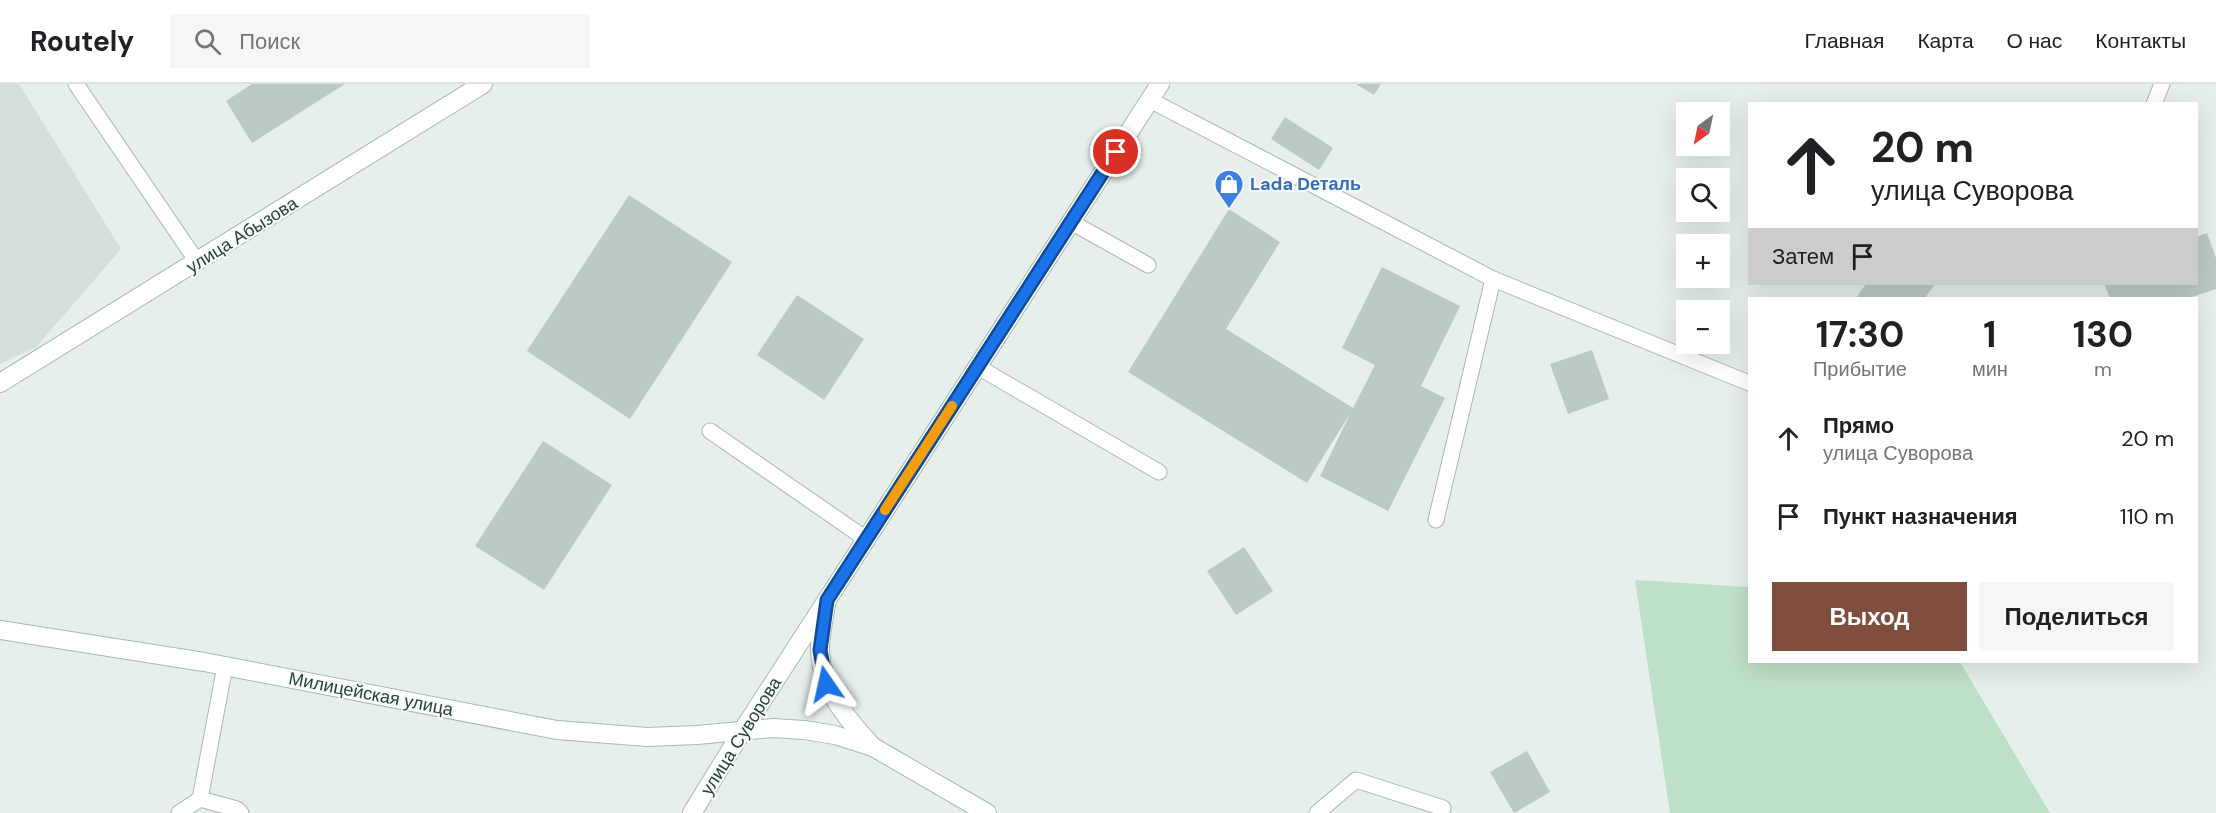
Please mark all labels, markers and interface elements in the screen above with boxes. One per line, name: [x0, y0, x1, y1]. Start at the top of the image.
search box: [170, 14, 590, 68]
text: Routely: [30, 23, 134, 60]
icon: search: [191, 25, 224, 58]
text: Поиск: [239, 27, 300, 56]
text: Главная: [1804, 27, 1884, 55]
text: Карта: [1917, 27, 1974, 55]
text: О нас: [2007, 27, 2062, 55]
text: Контакты: [2095, 27, 2186, 55]
north arrow: [1676, 102, 1730, 156]
map controls: [1676, 102, 1730, 354]
text: 20 m: [1871, 120, 1974, 175]
pin: [1090, 126, 1141, 177]
icon: ahead: [1772, 126, 1850, 204]
icon: arrive: [1099, 135, 1132, 168]
shop icon: Lada Dеталь: [1213, 168, 1245, 210]
button: search: [1676, 168, 1730, 222]
place label: Lada Dеталь: [1250, 172, 1361, 196]
text: улица Суворова: [1871, 173, 2074, 208]
street label: улица Абызова: [182, 191, 303, 279]
button: +: [1676, 234, 1730, 288]
icon: arrive: [1846, 240, 1879, 273]
text: Затем: [1772, 242, 1834, 271]
button: −: [1676, 300, 1730, 354]
text: 17:30: [1816, 311, 1904, 358]
text: 1: [1983, 311, 1996, 358]
text: 130: [2073, 311, 2133, 358]
text: Прибытие: [1813, 356, 1907, 382]
text: мин: [1972, 356, 2008, 382]
text: m: [2094, 356, 2112, 382]
text: Прямо: [1823, 411, 1894, 440]
icon: ahead: [1772, 422, 1805, 455]
text: 20 m: [2121, 424, 2174, 453]
text: улица Суворова: [1823, 440, 1973, 466]
icon: arrive: [1772, 500, 1805, 533]
text: Пункт назначения: [1823, 502, 2018, 531]
text: 110 m: [2120, 502, 2174, 531]
button: Выход: [1772, 582, 1967, 651]
button: Поделиться: [1979, 582, 2174, 651]
position arrow: [794, 652, 858, 716]
street label: Милицейская улица: [287, 666, 456, 722]
street label: улица Суворова: [695, 672, 787, 800]

